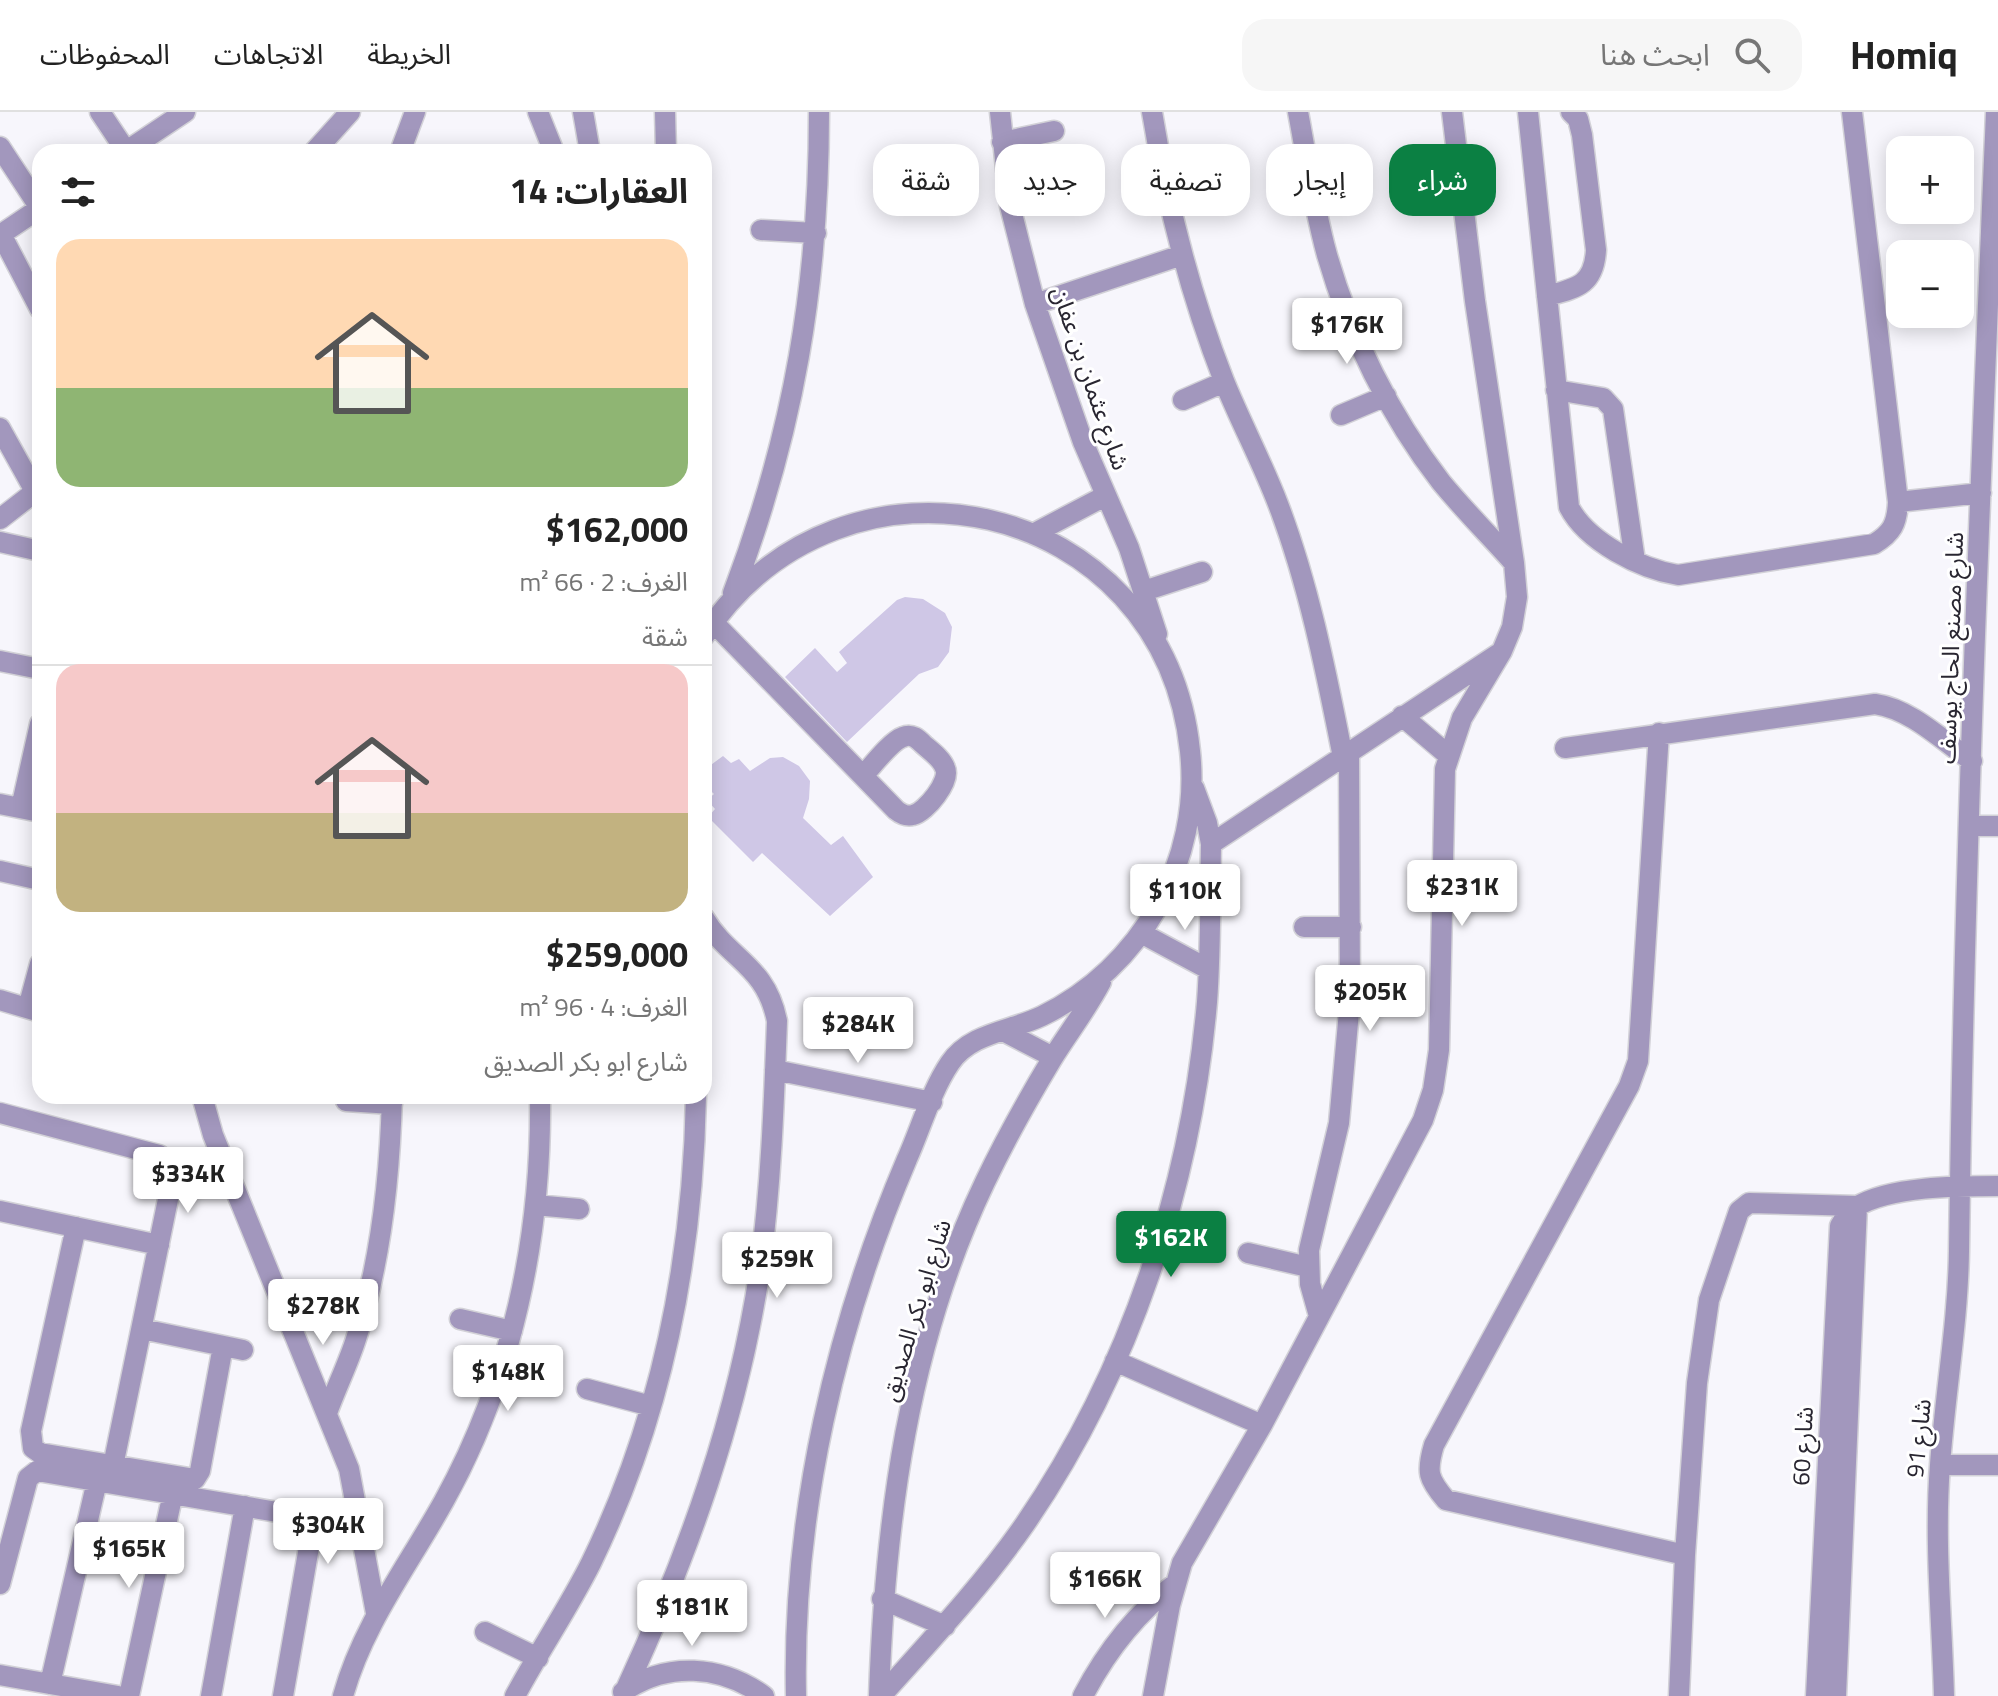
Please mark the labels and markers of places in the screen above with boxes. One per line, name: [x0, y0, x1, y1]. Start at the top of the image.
pin: $176K: [1291, 298, 1403, 366]
pin: $231K: [1406, 860, 1518, 928]
pin: $110K: [1129, 864, 1241, 932]
pin: $205K: [1314, 965, 1426, 1033]
pin: $284K: [802, 997, 914, 1065]
pin: $334K: [132, 1147, 244, 1215]
pin: $162K: [1115, 1211, 1227, 1279]
pin: $259K: [721, 1232, 833, 1300]
pin: $278K: [267, 1279, 379, 1347]
pin: $148K: [452, 1345, 564, 1413]
pin: $304K: [272, 1498, 384, 1566]
pin: $165K: [73, 1522, 185, 1590]
pin: $166K: [1049, 1552, 1161, 1620]
pin: $181K: [636, 1580, 748, 1648]

